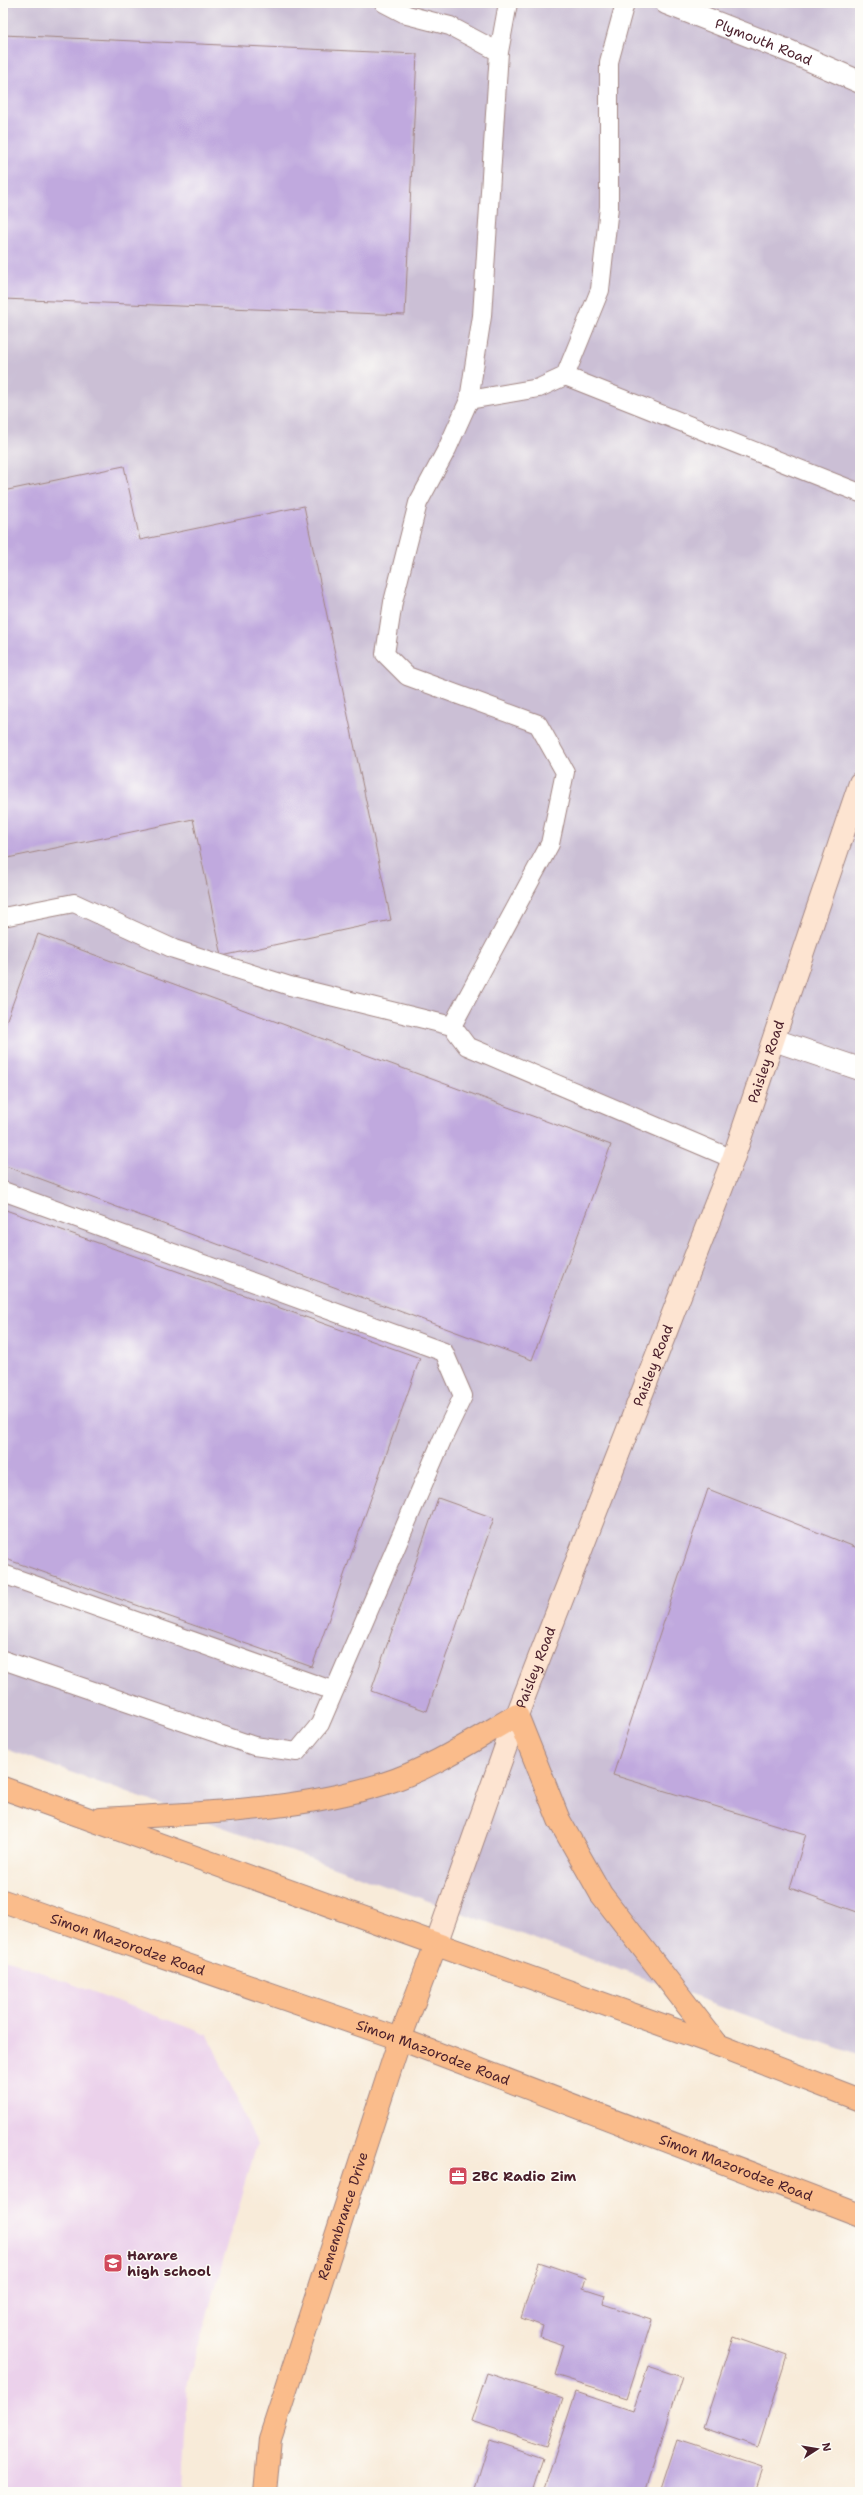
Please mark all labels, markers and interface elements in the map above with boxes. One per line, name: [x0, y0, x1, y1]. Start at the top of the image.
street label: Plymouth Road: [712, 14, 815, 69]
street label: Paisley Road: [743, 1018, 788, 1106]
street label: Paisley Road: [629, 1322, 677, 1409]
street label: Paisley Road: [511, 1624, 560, 1711]
street label: Simon Mazorodze Road: [48, 1909, 208, 1980]
street label: Simon Mazorodze Road: [354, 2015, 513, 2089]
street label: Simon Mazorodze Road: [657, 2130, 815, 2205]
street label: Remembrance Drive: [313, 2149, 372, 2282]
office icon: ZBC Radio Zim: [447, 2165, 469, 2187]
place label: ZBC Radio Zim: [472, 2167, 577, 2185]
place label: Harare high school: [127, 2246, 211, 2280]
school or university icon: Harare high school: [102, 2252, 124, 2274]
north arrow: [797, 2429, 837, 2469]
text: N: [818, 2441, 835, 2453]

